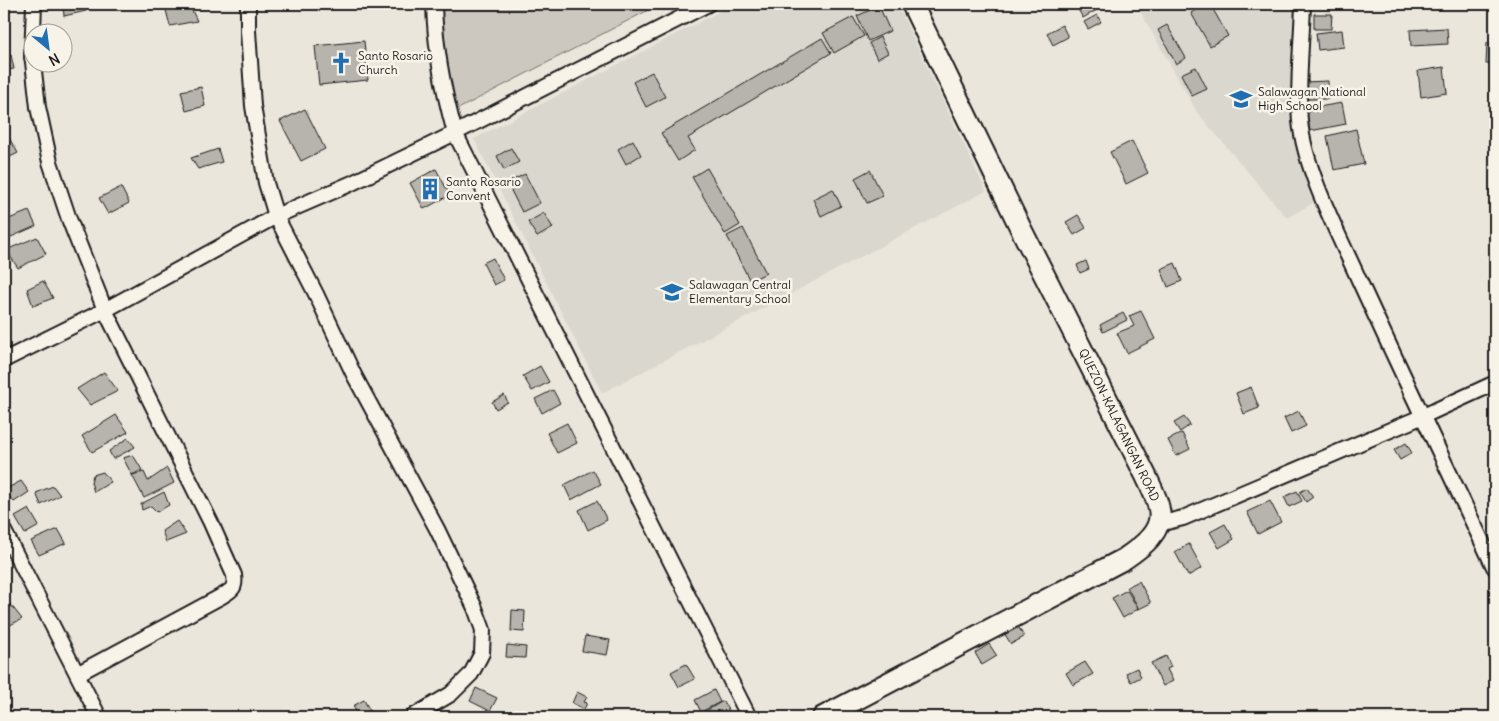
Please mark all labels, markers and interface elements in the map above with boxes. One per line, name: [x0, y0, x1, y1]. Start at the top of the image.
north arrow: [22, 22, 72, 72]
place label: Santo Rosario Church: [358, 48, 433, 77]
text: N: [46, 49, 63, 70]
church icon: Santo Rosario Church: [328, 50, 354, 76]
place label: Salawagan National High School: [1258, 84, 1366, 113]
school or university icon: Salawagan National High School: [1228, 86, 1254, 112]
place label: Santo Rosario Convent: [446, 174, 521, 203]
building icon: Santo Rosario Convent: [417, 176, 443, 202]
place label: Salawagan Central Elementary School: [689, 277, 791, 306]
school or university icon: Salawagan Central Elementary School: [659, 279, 685, 305]
street label: QUEZON-KALAGANGAN ROAD: [1076, 346, 1163, 504]

